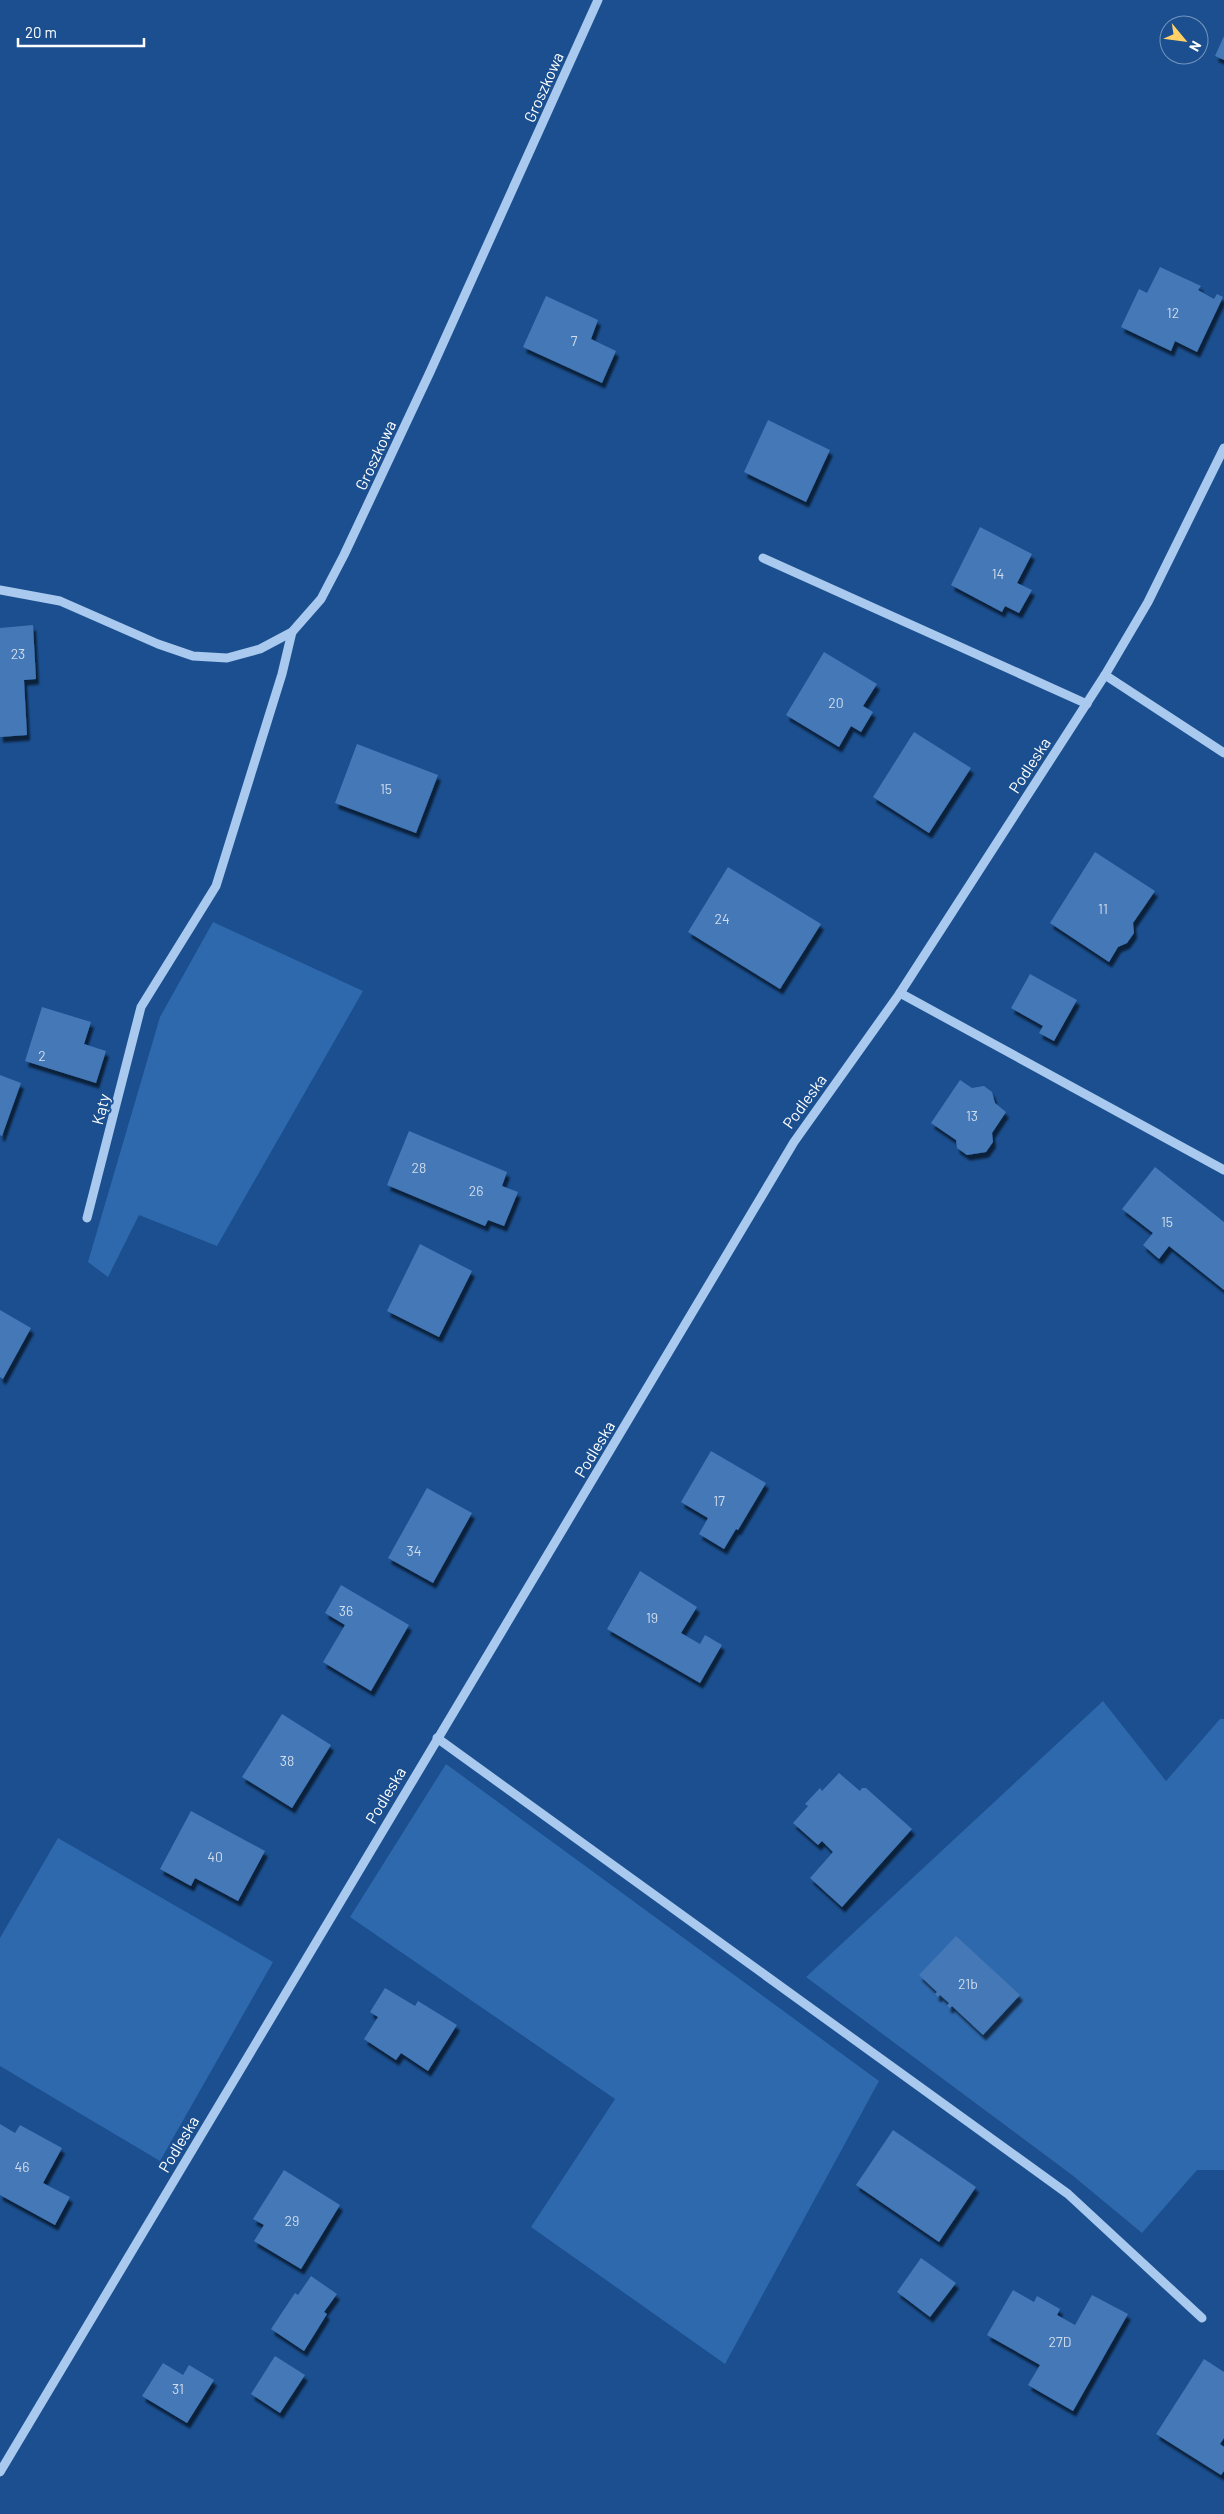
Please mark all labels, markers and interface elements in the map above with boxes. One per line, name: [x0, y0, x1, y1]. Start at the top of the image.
scale bar: [18, 15, 144, 47]
north arrow: [1159, 15, 1209, 65]
text: 20 m: [25, 23, 57, 41]
text: N: [1186, 38, 1205, 55]
street label: Groszkowa: [519, 49, 567, 125]
house number: 12: [1167, 304, 1179, 321]
house number: 7: [571, 332, 578, 349]
street label: Groszkowa: [351, 417, 399, 493]
house number: 14: [992, 565, 1004, 582]
house number: 23: [11, 645, 25, 662]
house number: 20: [828, 694, 844, 711]
street label: Podleska: [1004, 734, 1054, 796]
house number: 15: [380, 780, 392, 797]
house number: 11: [1098, 900, 1108, 917]
house number: 24: [714, 910, 730, 927]
house number: 2: [38, 1047, 46, 1064]
street label: Podleska: [778, 1070, 830, 1132]
street label: Kąty: [87, 1091, 113, 1126]
house number: 13: [966, 1107, 978, 1124]
house number: 28: [412, 1159, 426, 1176]
house number: 26: [469, 1182, 483, 1199]
house number: 15: [1161, 1213, 1173, 1230]
street label: Podleska: [570, 1417, 618, 1481]
house number: 17: [713, 1492, 725, 1509]
house number: 34: [407, 1542, 421, 1559]
house number: 36: [339, 1602, 353, 1619]
house number: 19: [646, 1609, 658, 1626]
house number: 38: [280, 1752, 294, 1769]
street label: Podleska: [361, 1763, 409, 1827]
house number: 40: [207, 1848, 223, 1865]
house number: 21b: [958, 1975, 978, 1992]
street label: Podleska: [154, 2112, 202, 2176]
house number: 46: [15, 2158, 29, 2175]
house number: 29: [285, 2212, 299, 2229]
house number: 27D: [1049, 2333, 1071, 2350]
house number: 31: [172, 2380, 184, 2397]

